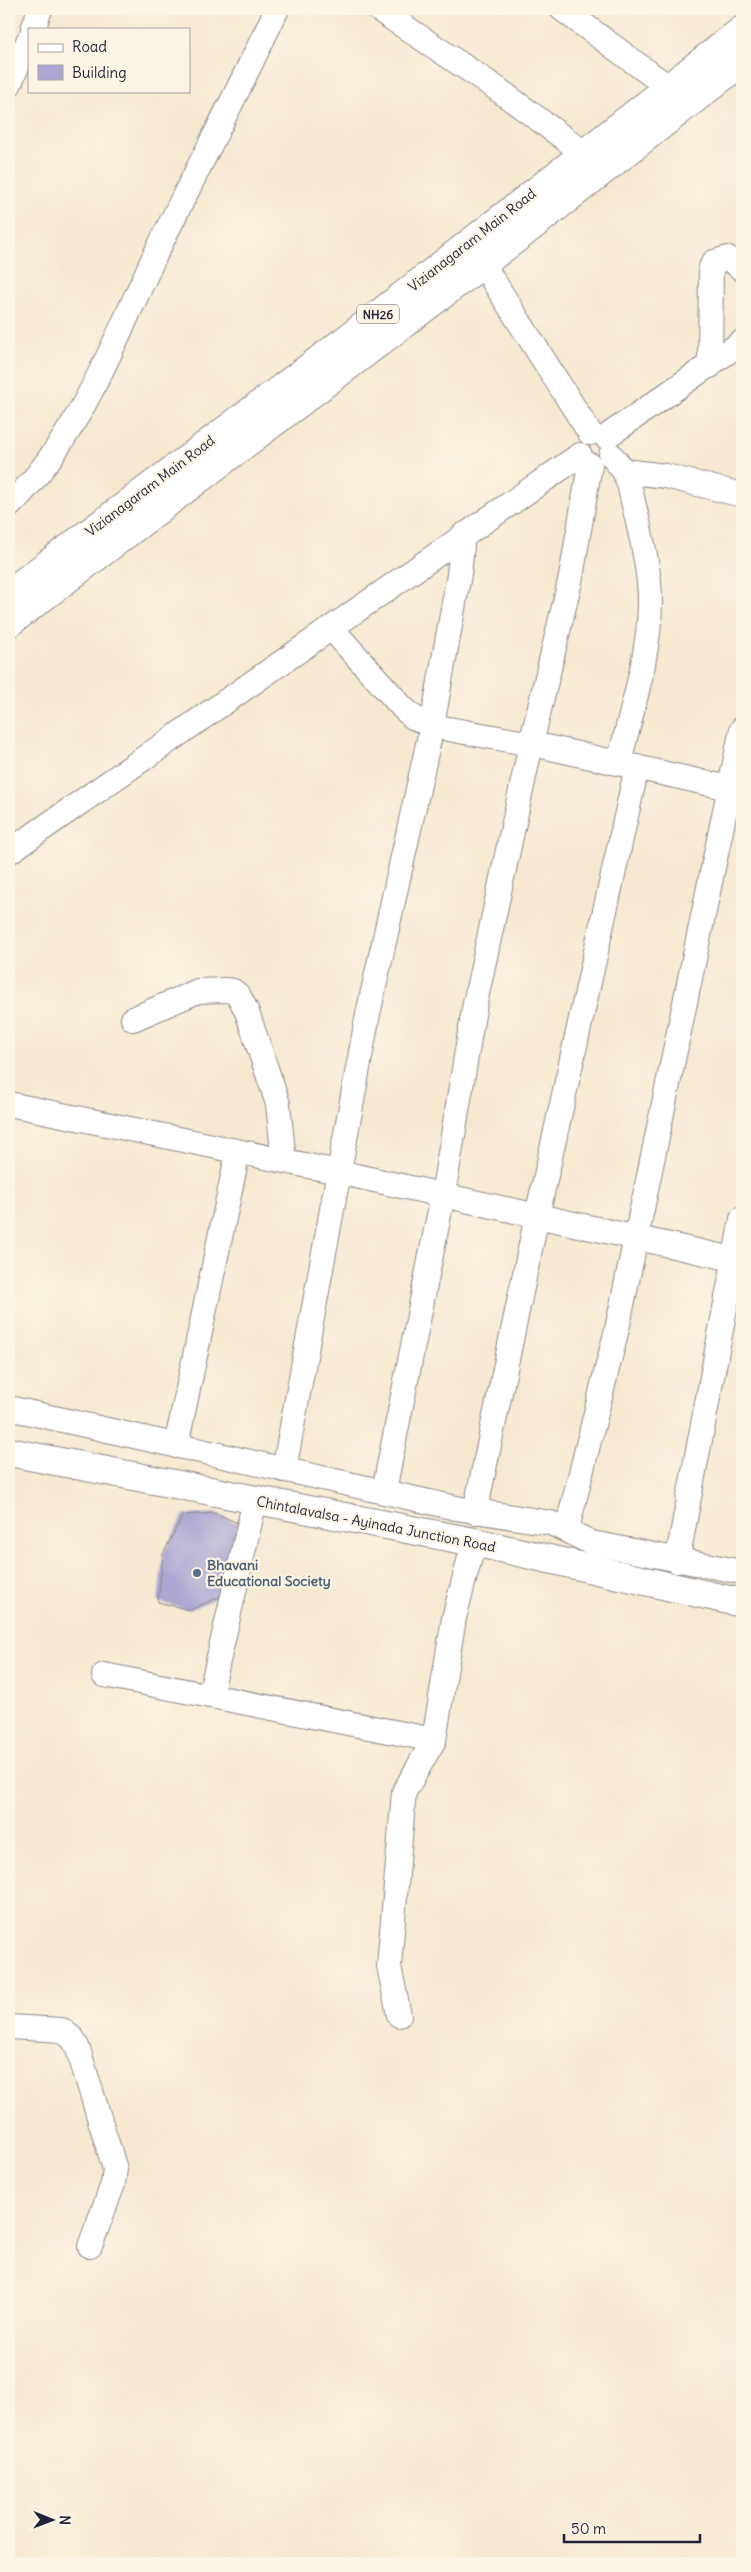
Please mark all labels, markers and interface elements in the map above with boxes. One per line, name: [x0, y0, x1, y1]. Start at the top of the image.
legend: [28, 28, 190, 92]
text: Road: [72, 37, 107, 56]
text: Building: [72, 63, 127, 82]
street label: Vizianagaram Main Road: [404, 184, 540, 296]
road number: NH26: [357, 304, 399, 324]
street label: Vizianagaram Main Road: [82, 431, 218, 541]
street label: Chintalavalsa - Ayinada Junction Road: [255, 1492, 497, 1556]
place label: Bhavani Educational Society: [207, 1556, 331, 1590]
marker: Bhavani Educational Society: [191, 1567, 203, 1579]
north arrow: [28, 2494, 78, 2544]
scale bar: [564, 2512, 700, 2544]
text: N: [56, 2515, 74, 2525]
text: 50 m: [571, 2519, 606, 2538]

